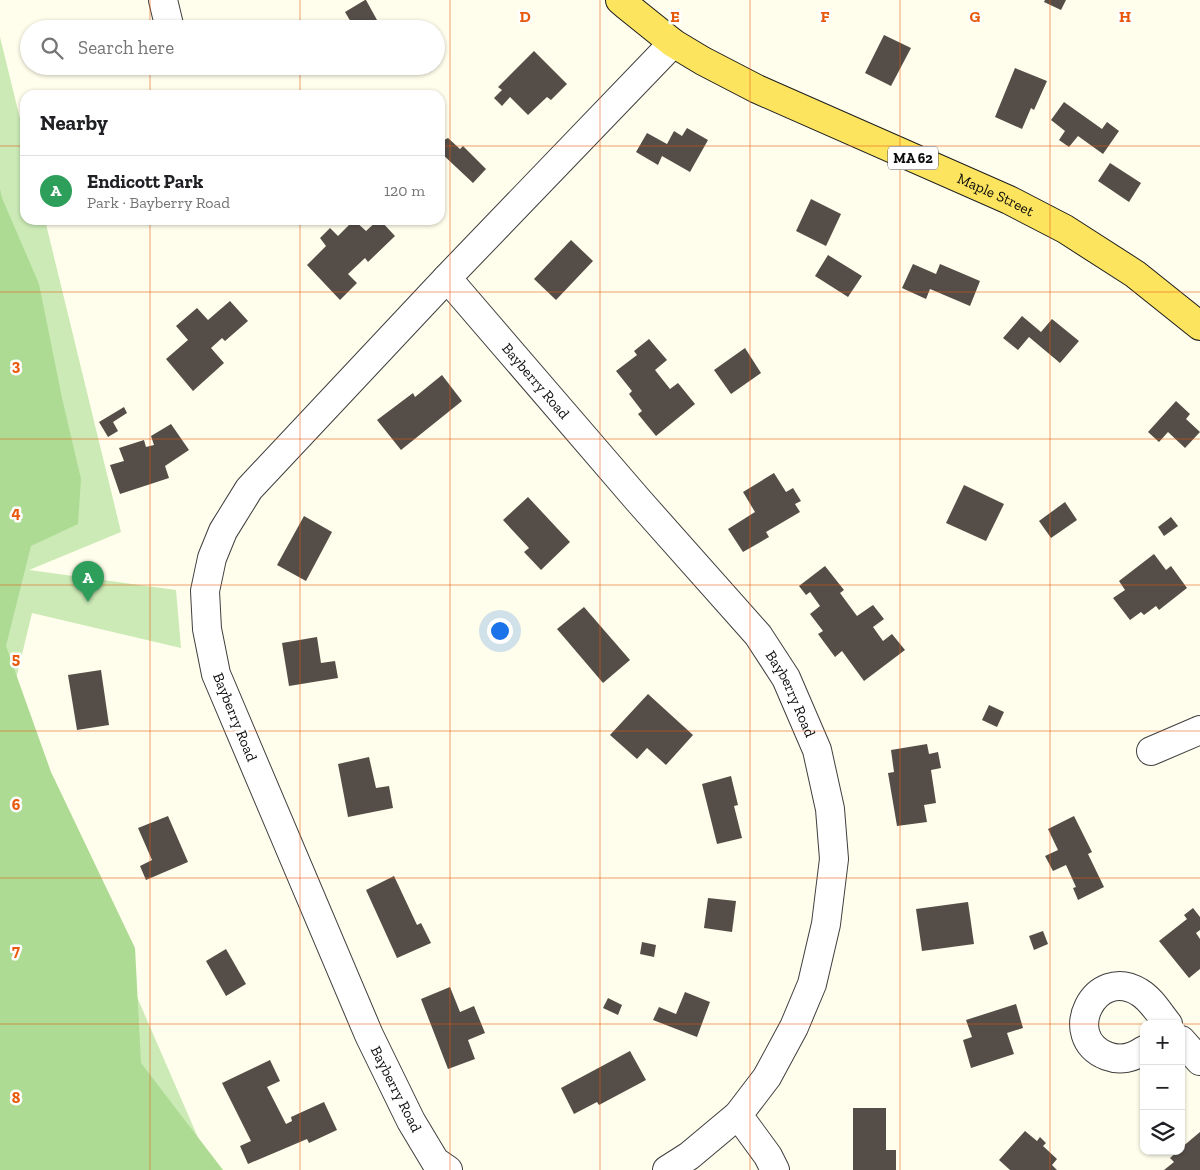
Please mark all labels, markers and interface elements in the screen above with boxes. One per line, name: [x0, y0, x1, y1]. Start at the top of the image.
text: D: [519, 7, 531, 26]
text: E: [670, 7, 680, 26]
text: F: [820, 7, 830, 26]
text: G: [970, 7, 981, 26]
text: H: [1119, 7, 1131, 26]
search box: [20, 20, 445, 75]
icon: search: [38, 34, 66, 62]
text: Search here: [78, 36, 174, 59]
text: Nearby: [40, 110, 108, 135]
road number: MA 62: [888, 146, 938, 170]
street label: Maple Street: [954, 169, 1037, 221]
text: Endicott Park: [87, 170, 203, 193]
text: A: [51, 181, 62, 200]
text: 120 m: [384, 181, 425, 200]
text: Park · Bayberry Road: [87, 193, 230, 212]
street label: Bayberry Road: [498, 339, 574, 423]
text: 3: [12, 356, 21, 375]
text: 4: [11, 503, 21, 522]
pin: A: [72, 561, 104, 602]
your location: [487, 618, 513, 644]
street label: Bayberry Road: [762, 647, 820, 740]
text: 5: [12, 649, 20, 668]
street label: Bayberry Road: [209, 670, 261, 765]
text: 6: [12, 795, 21, 814]
text: 7: [12, 941, 20, 960]
map controls: [1140, 1020, 1185, 1155]
button: +: [1140, 1020, 1185, 1065]
street label: Bayberry Road: [367, 1043, 426, 1136]
button: −: [1140, 1065, 1185, 1110]
text: 8: [12, 1088, 21, 1107]
button: layers: [1140, 1110, 1185, 1155]

